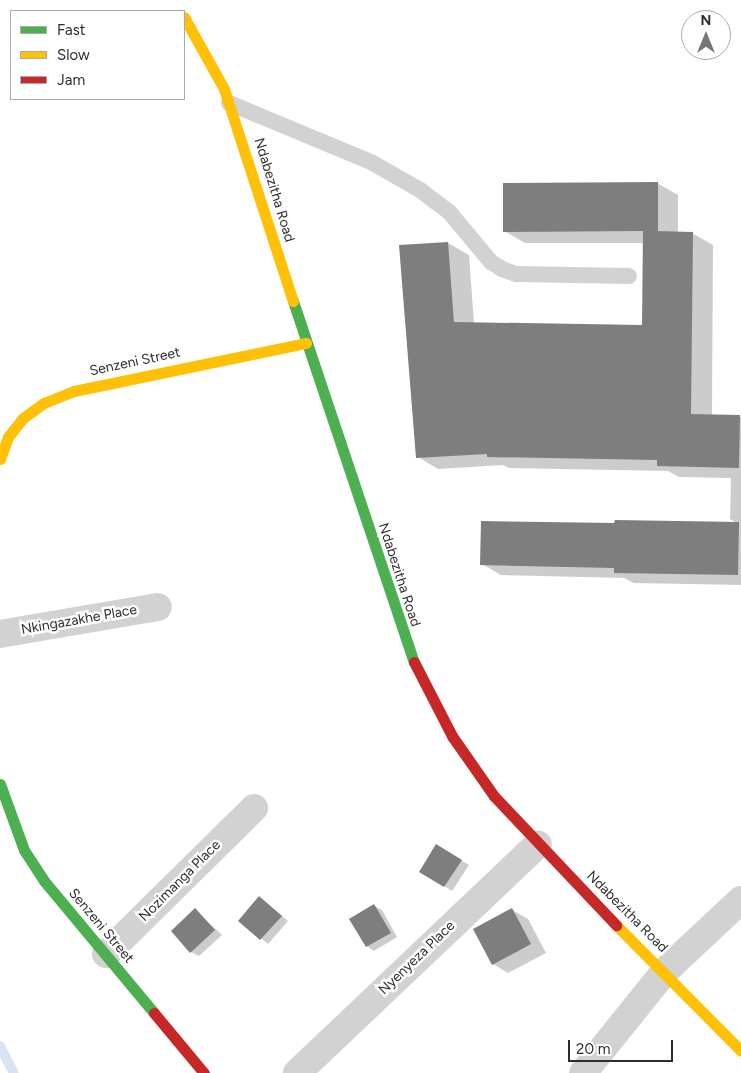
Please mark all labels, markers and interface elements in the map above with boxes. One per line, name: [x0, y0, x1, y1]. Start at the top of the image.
legend: [10, 10, 185, 100]
north arrow: [681, 10, 731, 60]
text: N: [701, 12, 711, 29]
text: Fast: [57, 21, 85, 39]
text: Slow: [57, 46, 90, 64]
text: Jam: [57, 71, 85, 89]
street label: Ndabezitha Road: [250, 136, 298, 244]
street label: Senzeni Street: [88, 344, 182, 380]
street label: Ndabezitha Road: [374, 521, 424, 629]
street label: Nkingazakhe Place: [20, 602, 138, 638]
street label: Nozimanga Place: [136, 837, 224, 925]
street label: Ndabezitha Road: [583, 868, 671, 956]
street label: Senzeni Street: [65, 885, 137, 967]
street label: Nyenyeza Place: [375, 917, 459, 999]
scale bar: [571, 1030, 676, 1062]
text: 20 m: [576, 1040, 610, 1058]

